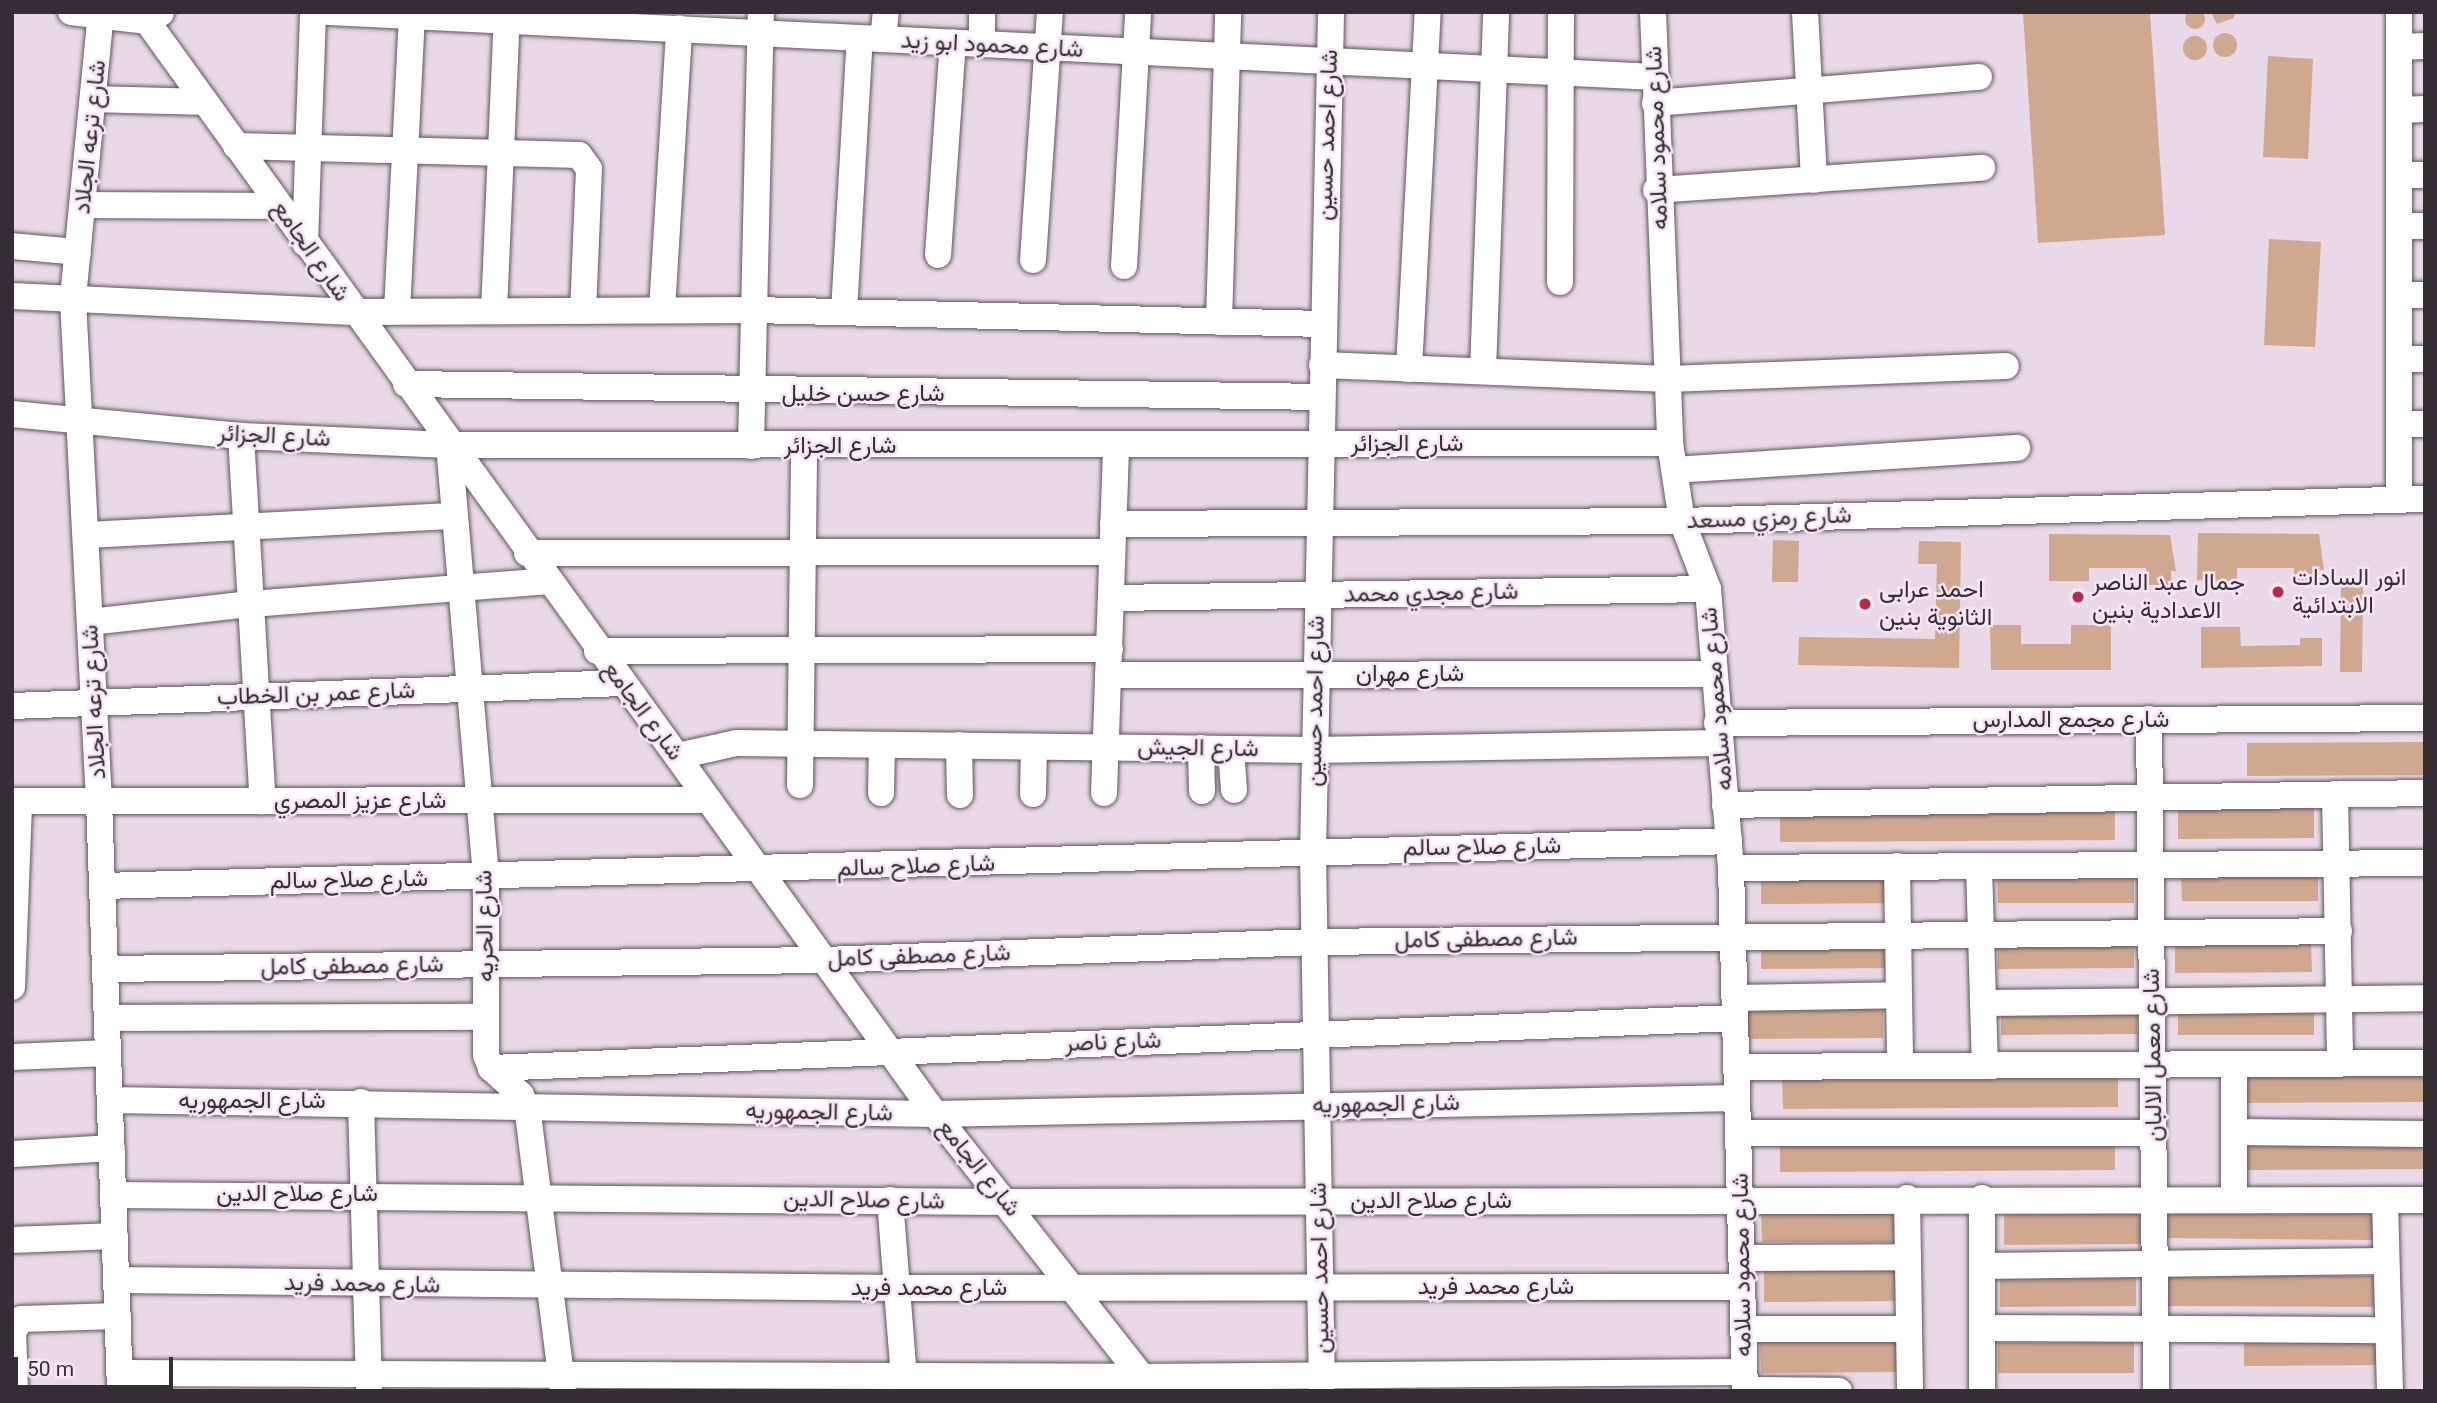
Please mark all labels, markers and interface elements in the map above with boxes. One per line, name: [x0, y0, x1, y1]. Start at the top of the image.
street label: شارع محمود ابو زيد: [900, 26, 1084, 64]
street label: شارع محمود سلامه: [1639, 46, 1675, 230]
street label: شارع احمد حسين: [1310, 49, 1344, 221]
street label: شارع ترعه الجلاد: [68, 59, 112, 215]
street label: شارع الجامع: [266, 195, 356, 307]
street label: شارع حسن خليل: [781, 380, 945, 408]
street label: شارع الجزائر: [217, 419, 331, 453]
street label: شارع الجزائر: [1351, 430, 1463, 458]
street label: شارع الجزائر: [784, 432, 896, 460]
street label: شارع رمزي مسعد: [1686, 501, 1852, 535]
place label: انور السادات الابتدائية: [2292, 564, 2406, 620]
place label: جمال عبد الناصر الاعدادية بنين: [2092, 569, 2245, 625]
place label: احمد عرابى الثانوية بنين: [1879, 576, 1992, 632]
street label: شارع مجدي محمد: [1343, 577, 1519, 609]
marker: انور السادات الابتدائية: [2270, 584, 2286, 600]
marker: جمال عبد الناصر الاعدادية بنين: [2070, 589, 2086, 605]
marker: احمد عرابى الثانوية بنين: [1857, 596, 1873, 612]
street label: شارع محمود سلامه: [1695, 606, 1739, 792]
street label: شارع احمد حسين: [1299, 615, 1331, 787]
street label: شارع ترعه الجلاد: [76, 624, 112, 780]
street label: شارع الجامع: [596, 656, 690, 766]
street label: شارع مهران: [1356, 660, 1464, 688]
street label: شارع عمر بن الخطاب: [216, 676, 416, 712]
street label: شارع مجمع المدارس: [1973, 706, 2169, 734]
street label: شارع الجيش: [1137, 733, 1259, 763]
street label: شارع عزيز المصري: [274, 787, 446, 815]
street label: شارع صلاح سالم: [1403, 831, 1561, 863]
street label: شارع صلاح سالم: [836, 849, 996, 883]
street label: شارع صلاح سالم: [270, 864, 428, 896]
street label: شارع الحريه: [470, 870, 500, 982]
street label: شارع مصطفى كامل: [1394, 923, 1578, 955]
street label: شارع مصطفى كامل: [827, 938, 1011, 974]
street label: شارع مصطفى كامل: [260, 950, 444, 982]
street label: شارع معمل الالبان: [2137, 968, 2169, 1142]
street label: شارع ناصر: [1064, 1026, 1162, 1058]
street label: شارع الجمهوريه: [178, 1087, 326, 1115]
street label: شارع الجمهوريه: [1312, 1088, 1460, 1120]
street label: شارع الجمهوريه: [745, 1096, 893, 1128]
street label: شارع الجامع: [931, 1114, 1027, 1222]
street label: شارع محمود سلامه: [1726, 1173, 1758, 1357]
street label: شارع صلاح الدين: [216, 1180, 378, 1208]
street label: شارع احمد حسين: [1304, 1182, 1336, 1354]
street label: شارع صلاح الدين: [783, 1184, 945, 1216]
street label: شارع صلاح الدين: [1350, 1187, 1512, 1215]
street label: شارع محمد فريد: [284, 1268, 440, 1300]
street label: شارع محمد فريد: [1418, 1273, 1574, 1301]
street label: شارع محمد فريد: [851, 1274, 1007, 1302]
scale bar: [18, 1344, 177, 1388]
text: 50 m: [27, 1357, 74, 1381]

